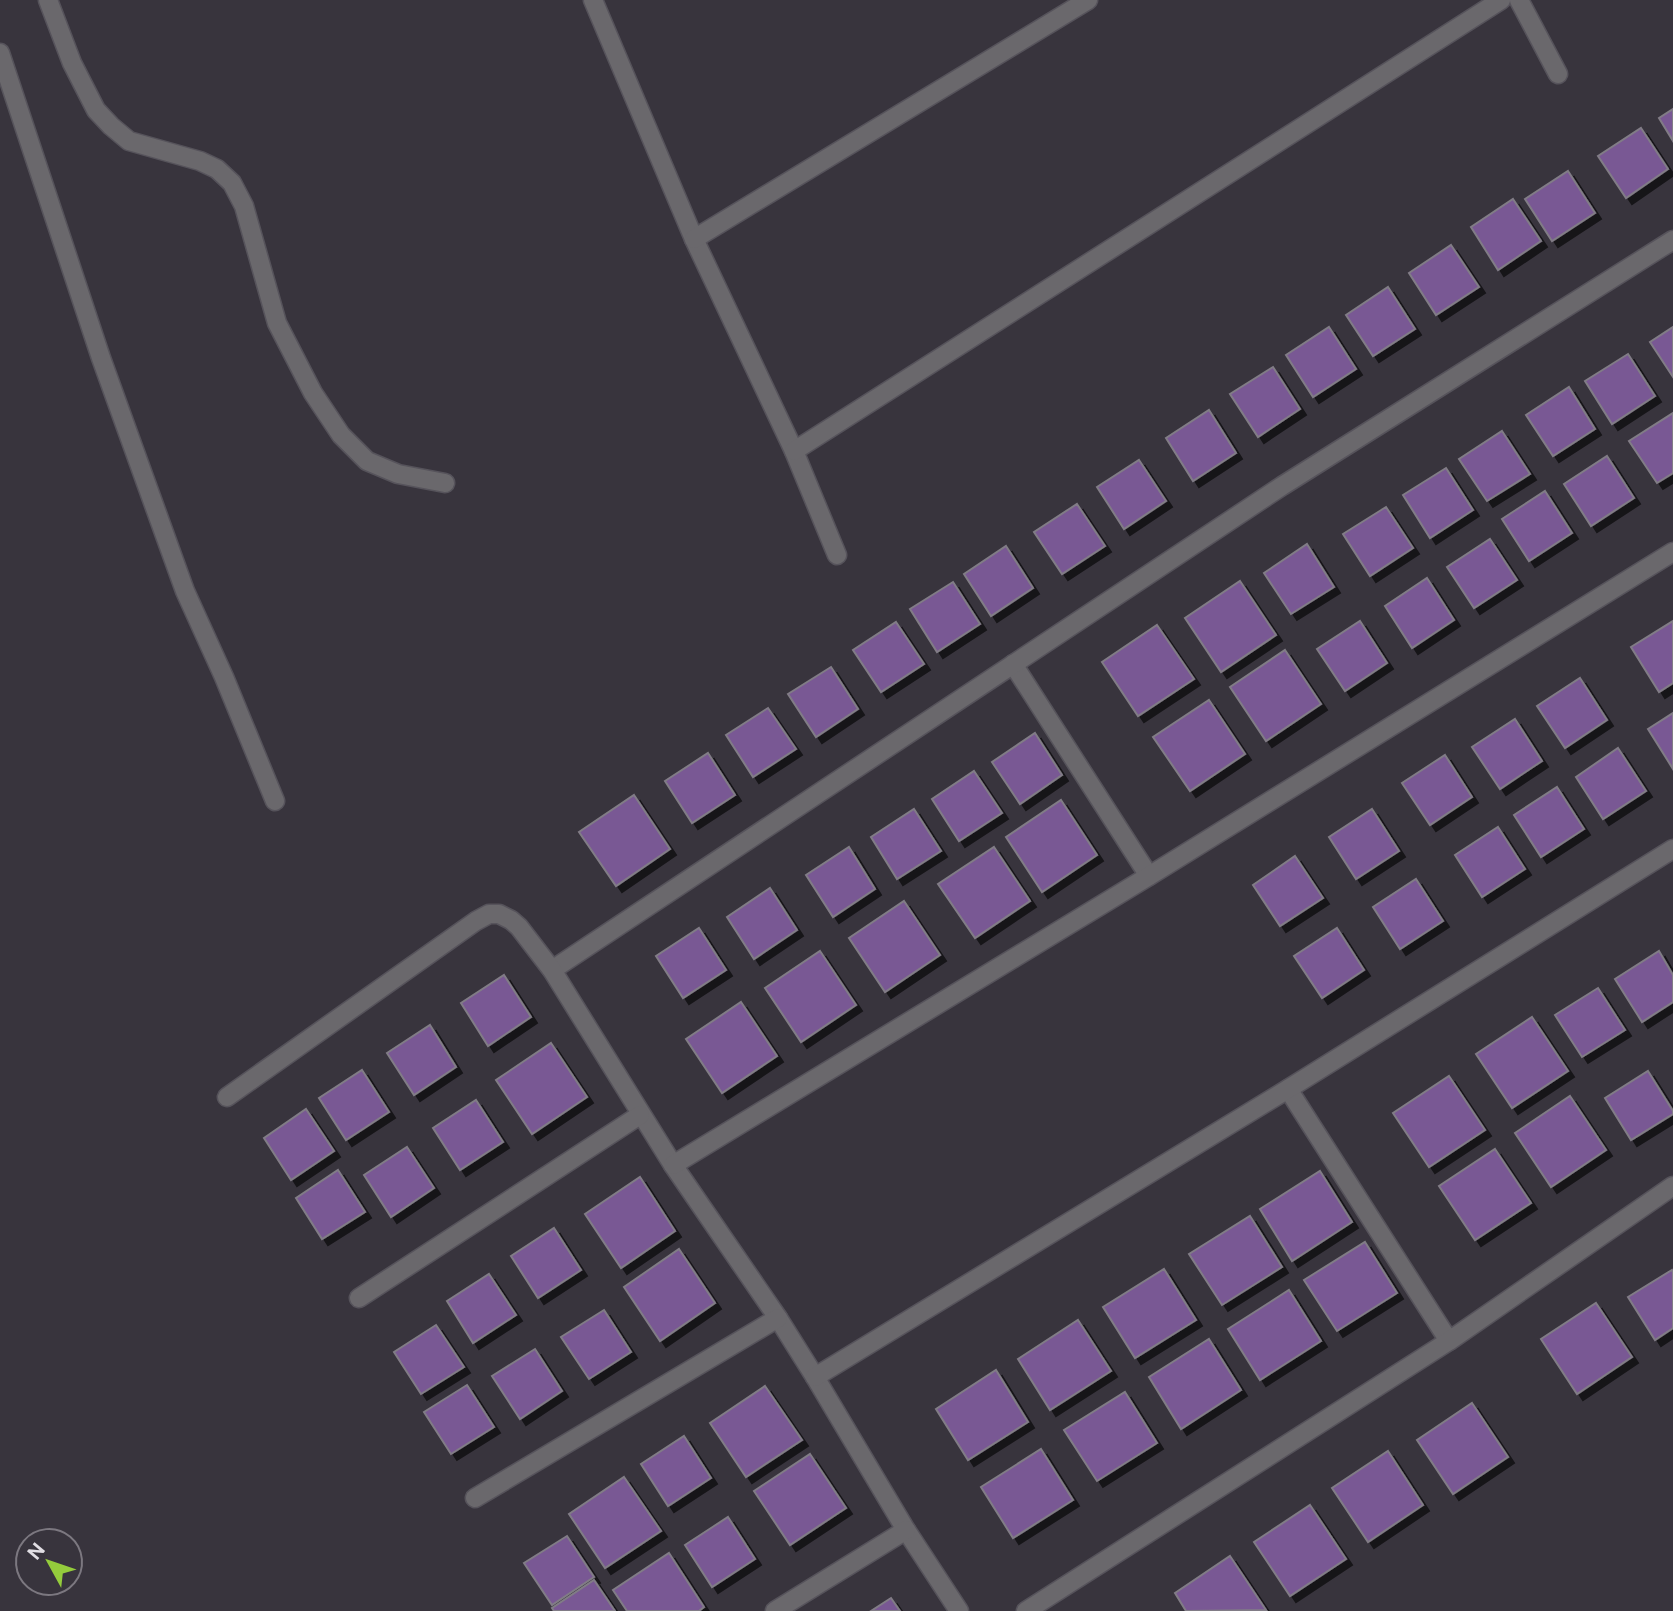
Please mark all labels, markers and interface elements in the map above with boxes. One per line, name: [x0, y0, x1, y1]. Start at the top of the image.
north arrow: [14, 1527, 84, 1597]
text: N: [23, 1538, 49, 1564]

